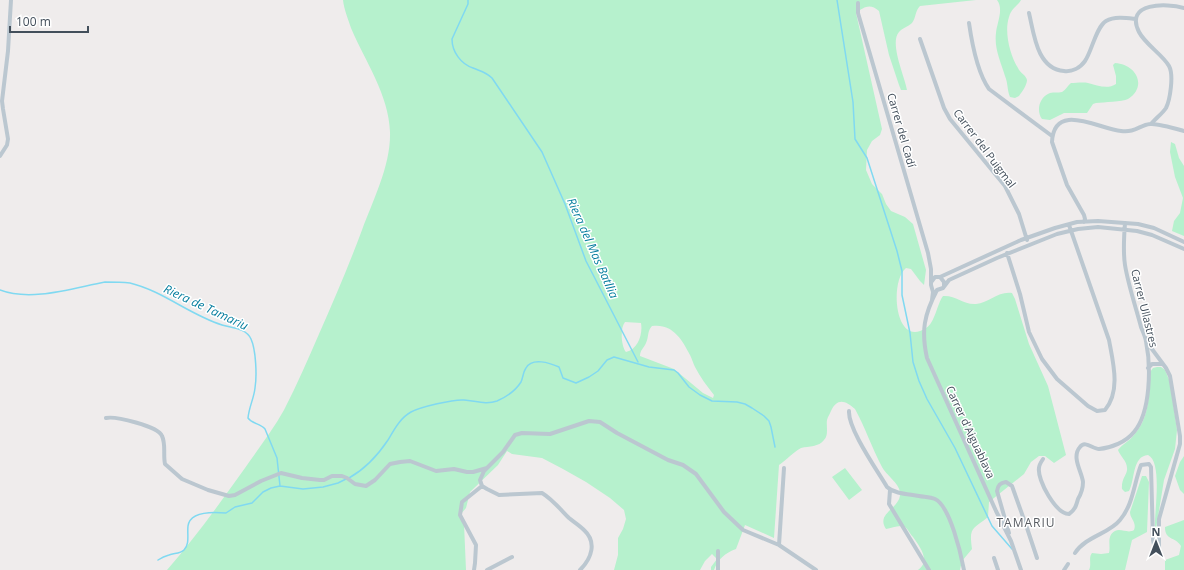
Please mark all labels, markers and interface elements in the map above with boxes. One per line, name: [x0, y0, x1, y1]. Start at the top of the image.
scale bar: [10, 8, 88, 34]
text: 100 m: [16, 13, 51, 30]
street label: Carrer del Cadí: [884, 91, 920, 169]
street label: Carrer del Puigmal: [950, 105, 1020, 191]
water label: Riera del Mas Batllia: [563, 195, 623, 301]
street label: Carrer Ullastres: [1128, 267, 1162, 349]
water label: Riera de Tamariu: [161, 280, 251, 334]
street label: Carrer d'Aiguablava: [943, 383, 999, 481]
district label: TAMARIU: [996, 514, 1056, 531]
north arrow: [1136, 522, 1176, 562]
text: N: [1152, 524, 1160, 539]

